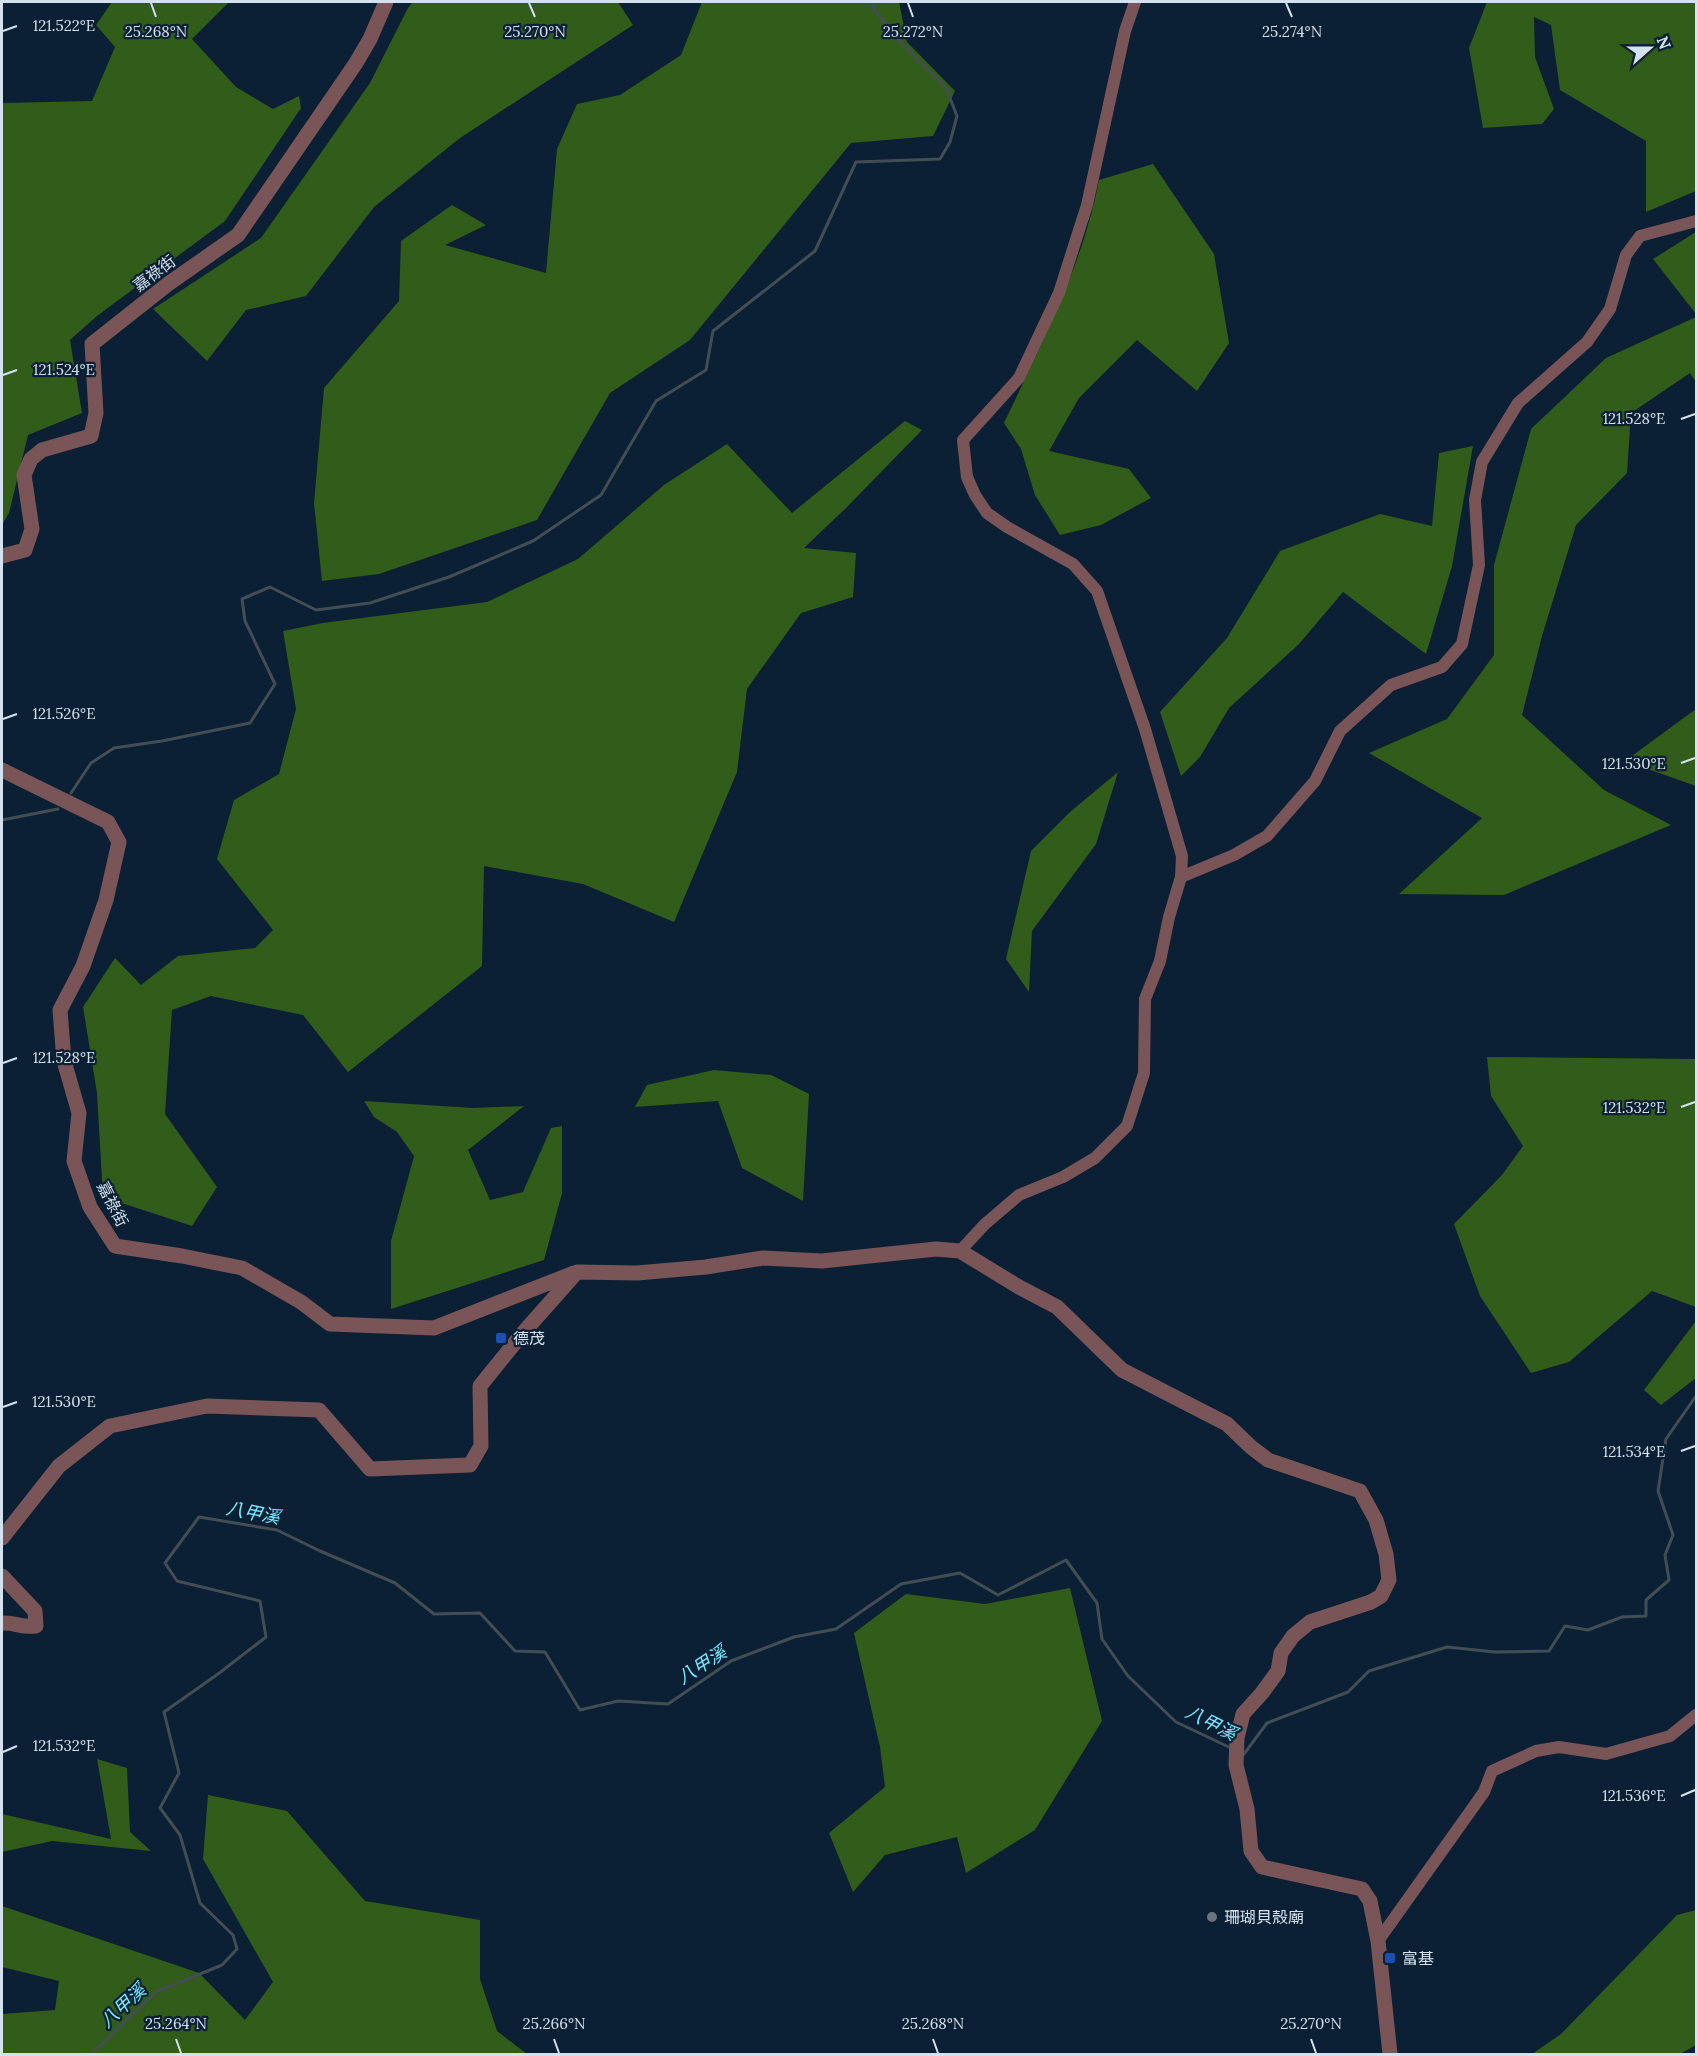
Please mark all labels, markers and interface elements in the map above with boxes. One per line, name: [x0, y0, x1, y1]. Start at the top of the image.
text: 121.522°E: [33, 16, 95, 35]
north arrow: [1620, 18, 1680, 78]
text: 25.268°N: [125, 22, 187, 41]
text: 25.270°N: [504, 22, 566, 41]
text: 25.272°N: [883, 22, 943, 41]
text: 25.274°N: [1262, 22, 1322, 41]
text: N: [1652, 33, 1676, 52]
street label: 嘉祿街: [129, 251, 179, 295]
text: 121.524°E: [33, 360, 95, 379]
text: 121.528°E: [1603, 409, 1665, 428]
text: 121.526°E: [33, 704, 95, 723]
text: 121.530°E: [1602, 754, 1666, 773]
text: 121.528°E: [33, 1048, 95, 1067]
text: 121.532°E: [1603, 1098, 1665, 1117]
street label: 嘉祿街: [93, 1178, 133, 1230]
place label: 德茂: [513, 1328, 545, 1348]
marker: 德茂: [494, 1331, 508, 1345]
text: 121.530°E: [32, 1392, 96, 1411]
text: 121.534°E: [1603, 1442, 1665, 1461]
water label: 八甲溪: [224, 1496, 285, 1530]
water label: 八甲溪: [673, 1639, 733, 1689]
water label: 八甲溪: [1182, 1700, 1243, 1746]
text: 121.532°E: [33, 1736, 95, 1755]
text: 121.536°E: [1602, 1786, 1666, 1805]
place label: 珊瑚貝殼廟: [1224, 1907, 1304, 1927]
marker: 珊瑚貝殼廟: [1205, 1910, 1219, 1924]
place label: 富基: [1402, 1948, 1434, 1968]
marker: 富基: [1383, 1951, 1397, 1965]
water label: 八甲溪: [95, 1977, 152, 2032]
text: 25.264°N: [145, 2014, 207, 2033]
text: 25.266°N: [523, 2014, 585, 2033]
text: 25.268°N: [902, 2014, 964, 2033]
text: 25.270°N: [1280, 2014, 1342, 2033]

